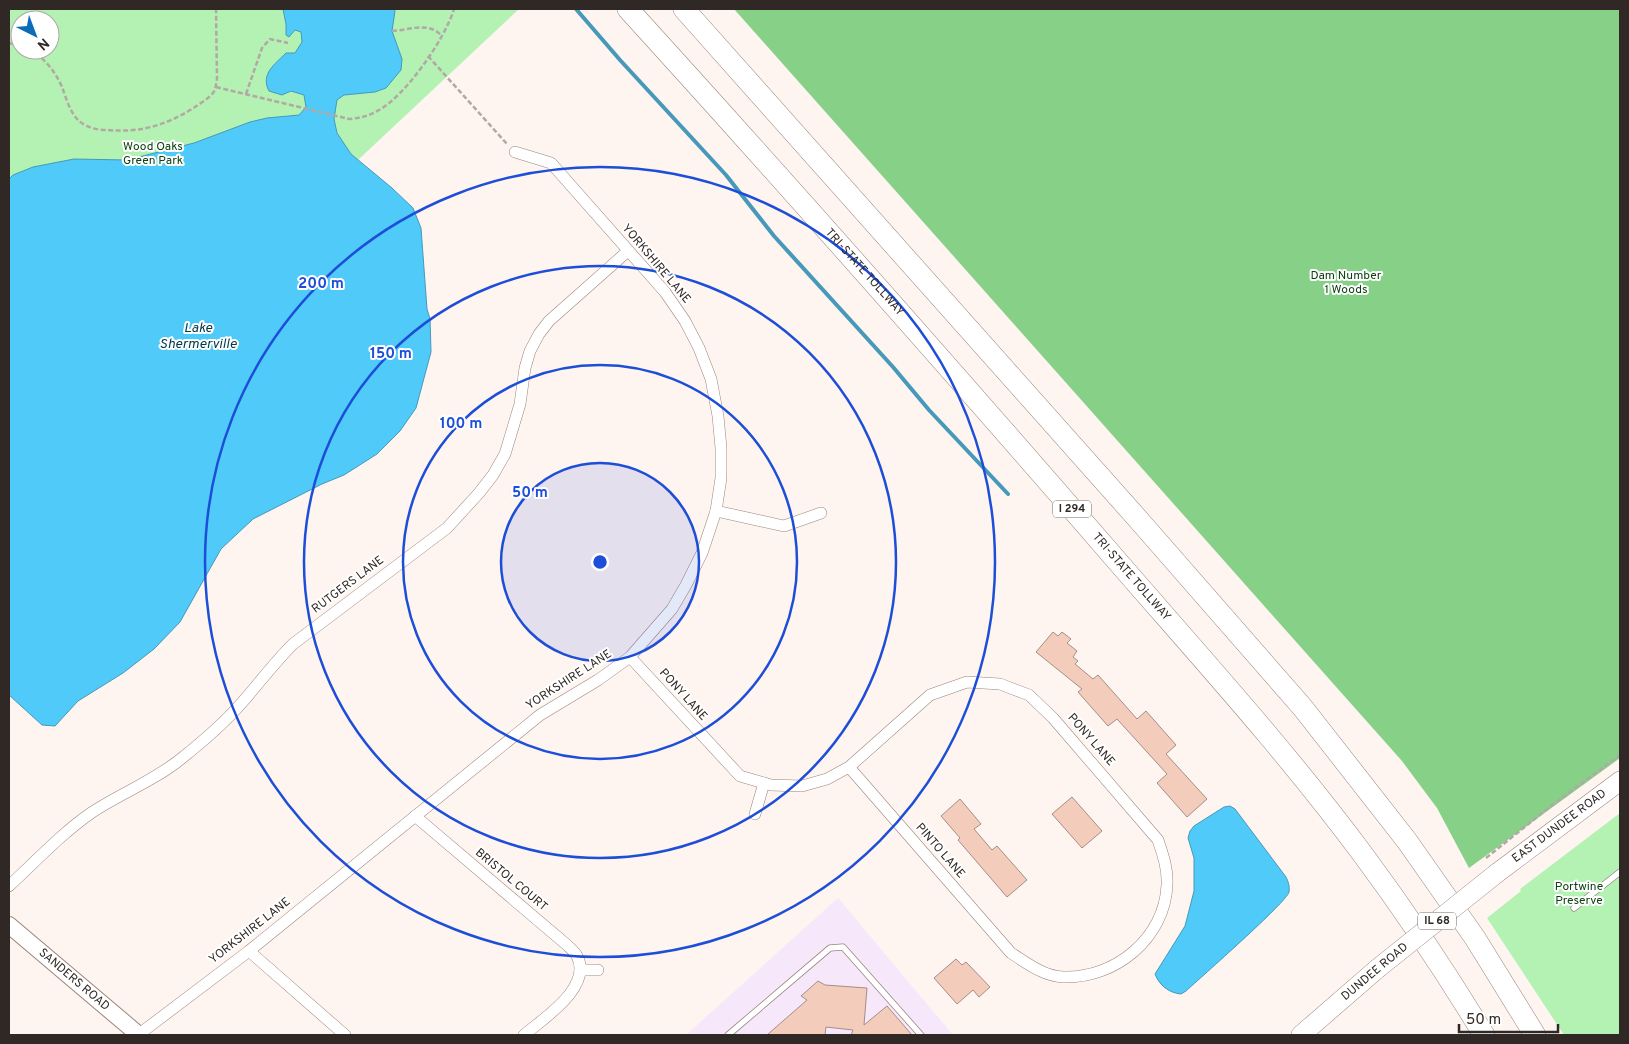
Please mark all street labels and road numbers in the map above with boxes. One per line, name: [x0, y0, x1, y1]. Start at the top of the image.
street label: YORKSHIRE LANE: [618, 221, 694, 307]
street label: TRI-STATE TOLLWAY: [821, 225, 908, 320]
road number: I 294: [1053, 500, 1091, 518]
street label: TRI-STATE TOLLWAY: [1088, 530, 1174, 625]
street label: RUTGERS LANE: [309, 553, 387, 617]
street label: YORKSHIRE LANE: [523, 646, 615, 714]
street label: PONY LANE: [655, 665, 711, 725]
street label: PONY LANE: [1064, 710, 1118, 770]
street label: EAST DUNDEE ROAD: [1509, 786, 1610, 867]
street label: PINTO LANE: [912, 820, 968, 882]
street label: BRISTOL COURT: [471, 845, 551, 915]
street label: YORKSHIRE LANE: [206, 894, 294, 968]
road number: IL 68: [1418, 912, 1456, 929]
street label: DUNDEE ROAD: [1338, 939, 1412, 1005]
street label: SANDERS ROAD: [35, 945, 113, 1015]

